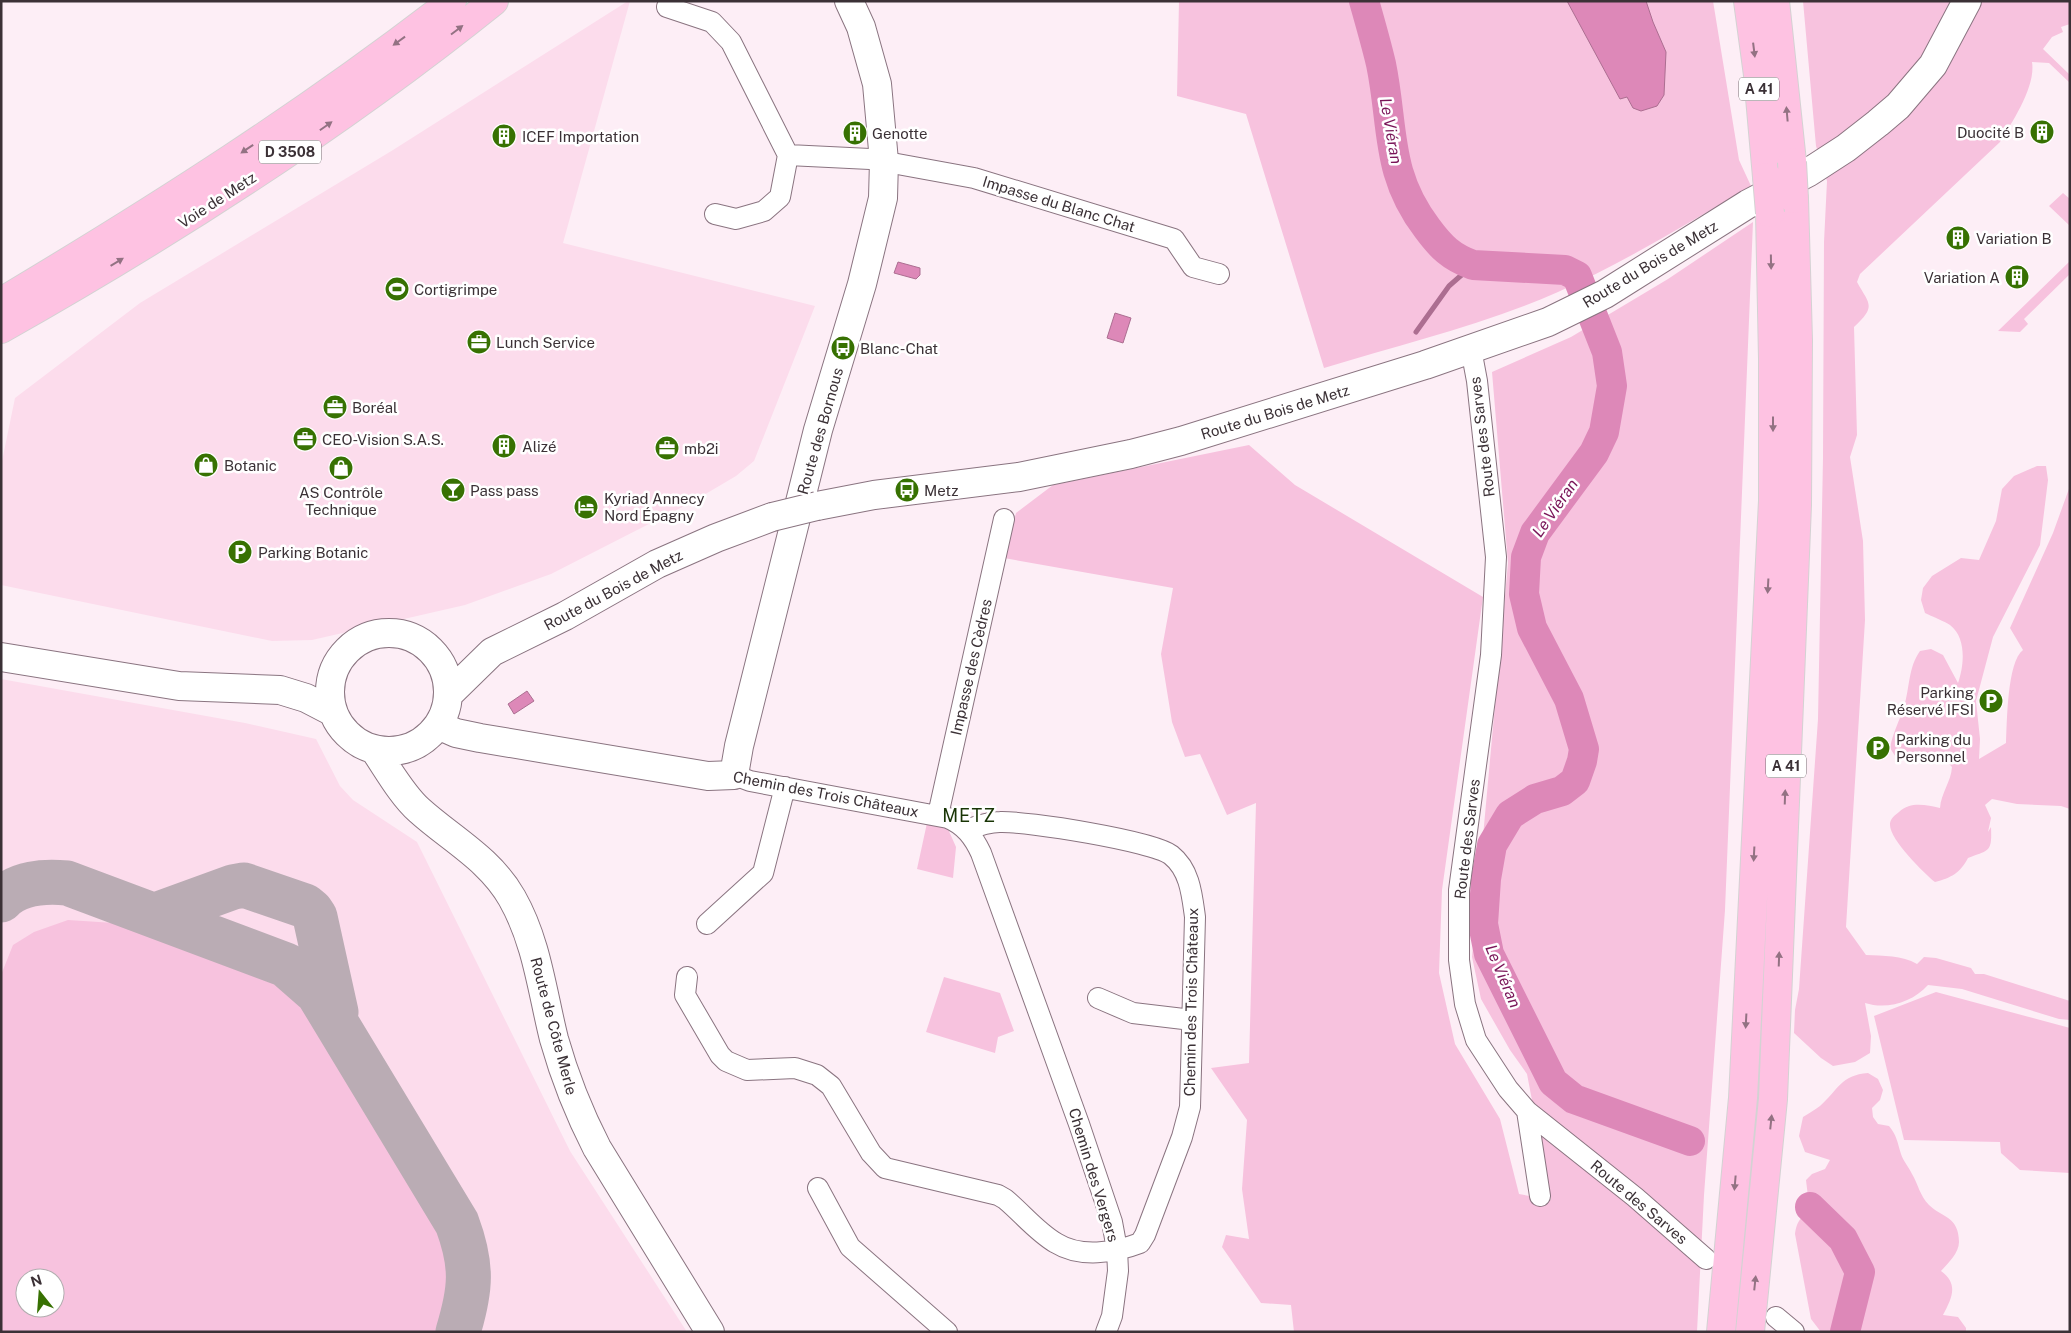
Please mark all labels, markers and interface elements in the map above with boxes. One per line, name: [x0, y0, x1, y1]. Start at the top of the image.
one-way arrow: [450, 25, 464, 35]
one-way arrow: [392, 36, 406, 46]
one-way arrow: [1751, 42, 1759, 58]
road number: A 41: [1739, 78, 1779, 100]
water label: Le Viéran: [1376, 97, 1406, 166]
one-way arrow: [1783, 106, 1791, 122]
building icon: Duocité B: [2029, 119, 2055, 145]
building icon: Genotte: [842, 120, 868, 146]
one-way arrow: [320, 121, 333, 131]
building icon: ICEF Importation: [491, 123, 517, 149]
place label: Duocité B: [1957, 124, 2024, 141]
place label: Genotte: [872, 125, 928, 142]
place label: ICEF Importation: [522, 128, 639, 145]
road number: D 3508: [259, 140, 321, 163]
one-way arrow: [240, 144, 254, 154]
street label: Voie de Metz: [175, 169, 259, 231]
street label: Impasse du Blanc Chat: [981, 173, 1137, 235]
street label: Route du Bois de Metz: [1579, 217, 1721, 311]
building icon: Variation B: [1945, 225, 1971, 251]
place label: Variation B: [1976, 230, 2052, 247]
one-way arrow: [1767, 254, 1775, 270]
one-way arrow: [110, 258, 123, 267]
building icon: Variation A: [2004, 264, 2030, 290]
place label: Variation A: [1924, 269, 2000, 286]
sports icon: Cortigrimpe: [384, 276, 410, 302]
place label: Cortigrimpe: [414, 281, 497, 298]
office icon: Lunch Service: [466, 329, 492, 355]
place label: Lunch Service: [496, 334, 595, 351]
bus stop icon: Blanc-Chat: [830, 335, 856, 361]
place label: Blanc-Chat: [860, 340, 938, 357]
street label: Route des Bornous: [794, 366, 846, 496]
street label: Route des Sarves: [1466, 376, 1498, 498]
street label: Route du Bois de Metz: [1199, 381, 1351, 443]
office icon: Boréal: [322, 394, 348, 420]
place label: Boréal: [352, 399, 398, 416]
one-way arrow: [1769, 416, 1777, 432]
office icon: CEO-Vision S.A.S.: [292, 426, 318, 452]
place label: CEO-Vision S.A.S.: [322, 431, 444, 448]
building icon: Alizé: [491, 433, 517, 459]
office icon: mb2i: [654, 435, 680, 461]
place label: Alizé: [522, 438, 557, 455]
place label: mb2i: [684, 440, 719, 457]
shop icon: Botanic: [193, 452, 219, 478]
shop icon: AS Contrôle Technique: [328, 455, 354, 481]
place label: Botanic: [224, 457, 277, 474]
water label: Le Viéran: [1528, 475, 1582, 541]
bar icon: Pass pass: [440, 477, 466, 503]
bus stop icon: Metz: [894, 477, 920, 503]
place label: Pass pass: [470, 482, 539, 499]
place label: Metz: [924, 482, 958, 499]
place label: AS Contrôle Technique: [299, 484, 383, 518]
place label: Kyriad Annecy Nord Épagny: [604, 490, 705, 524]
hotel icon: Kyriad Annecy Nord Épagny: [573, 494, 599, 520]
parking icon: Parking Botanic: [227, 539, 253, 565]
place label: Parking Botanic: [258, 544, 368, 561]
street label: Route du Bois de Metz: [541, 546, 685, 634]
one-way arrow: [1764, 579, 1772, 595]
street label: Impasse des Cèdres: [947, 597, 995, 737]
place label: Parking Réservé IFSI: [1887, 684, 1974, 718]
parking icon: Parking Réservé IFSI: [1978, 688, 2004, 714]
place label: Parking du Personnel: [1896, 731, 1971, 765]
parking icon: Parking du Personnel: [1865, 735, 1891, 761]
road number: A 41: [1766, 754, 1806, 778]
street label: Chemin des Trois Châteaux: [732, 768, 920, 820]
street label: Route des Sarves: [1451, 778, 1483, 900]
one-way arrow: [1781, 789, 1789, 805]
district label: METZ: [942, 805, 996, 826]
one-way arrow: [1750, 846, 1758, 862]
street label: Chemin des Trois Châteaux: [1181, 907, 1201, 1097]
water label: Le Viéran: [1481, 942, 1525, 1010]
one-way arrow: [1775, 951, 1783, 967]
street label: Route de Côte Merle: [527, 955, 581, 1097]
one-way arrow: [1742, 1014, 1750, 1030]
street label: Chemin des Vergers: [1066, 1106, 1122, 1244]
one-way arrow: [1767, 1113, 1775, 1129]
street label: Route des Sarves: [1587, 1157, 1691, 1247]
one-way arrow: [1731, 1176, 1739, 1192]
north arrow: [15, 1268, 65, 1318]
text: N: [29, 1271, 44, 1290]
one-way arrow: [1751, 1275, 1759, 1291]

